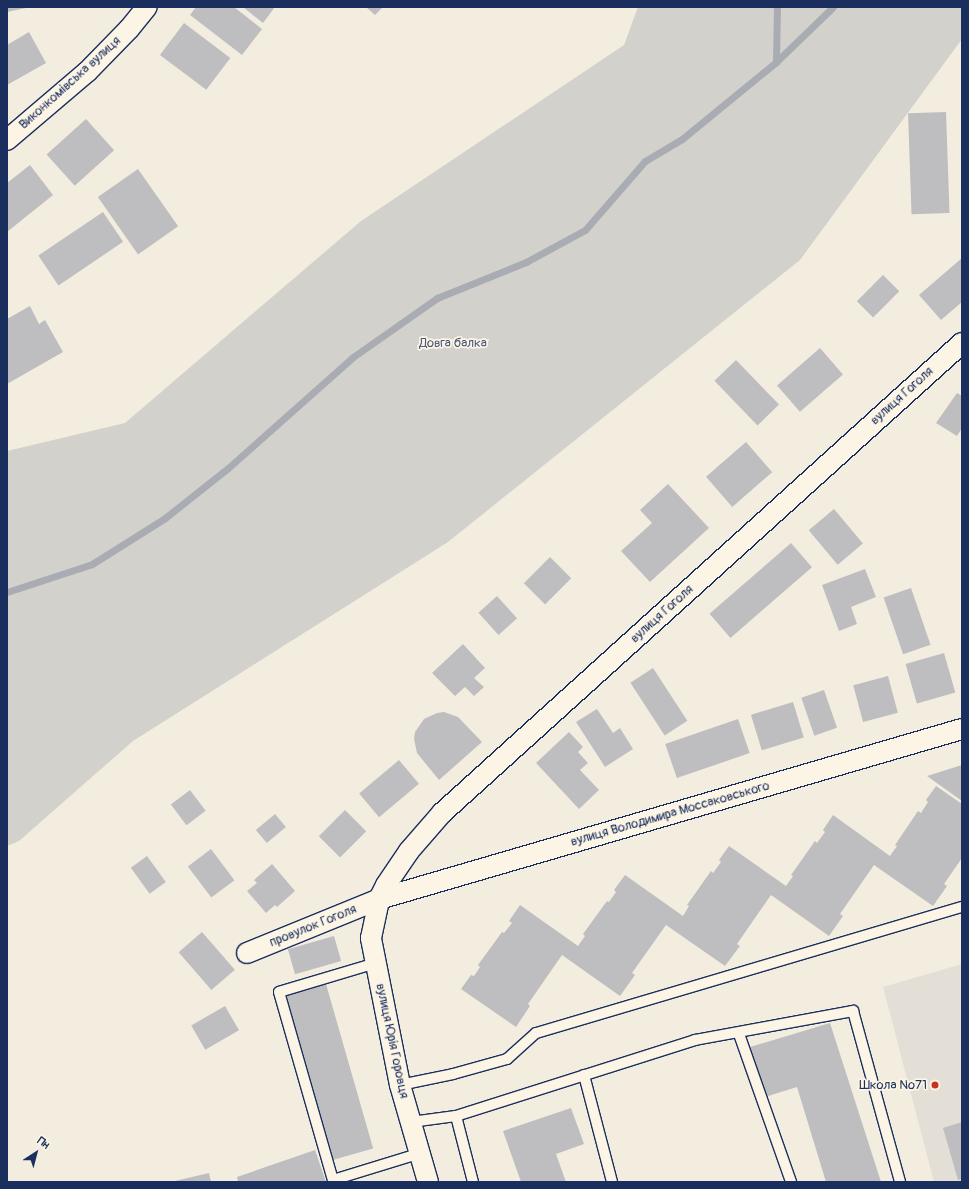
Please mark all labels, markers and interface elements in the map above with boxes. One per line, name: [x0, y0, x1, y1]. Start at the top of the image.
street label: Виконкомівська вулиця: [16, 33, 124, 133]
park label: Довга балка: [419, 335, 487, 351]
street label: вулиця Гоголя: [867, 364, 937, 428]
street label: вулиця Гоголя: [627, 582, 697, 646]
street label: вулиця Володимира Моссаковського: [569, 778, 771, 850]
street label: провулок Гоголя: [267, 901, 359, 951]
street label: вулиця Юрія Горовця: [372, 982, 412, 1100]
place label: Школа №71: [859, 1077, 927, 1093]
marker: Школа №71: [930, 1080, 940, 1090]
north arrow: [16, 1133, 56, 1173]
text: Пн: [35, 1134, 52, 1152]

